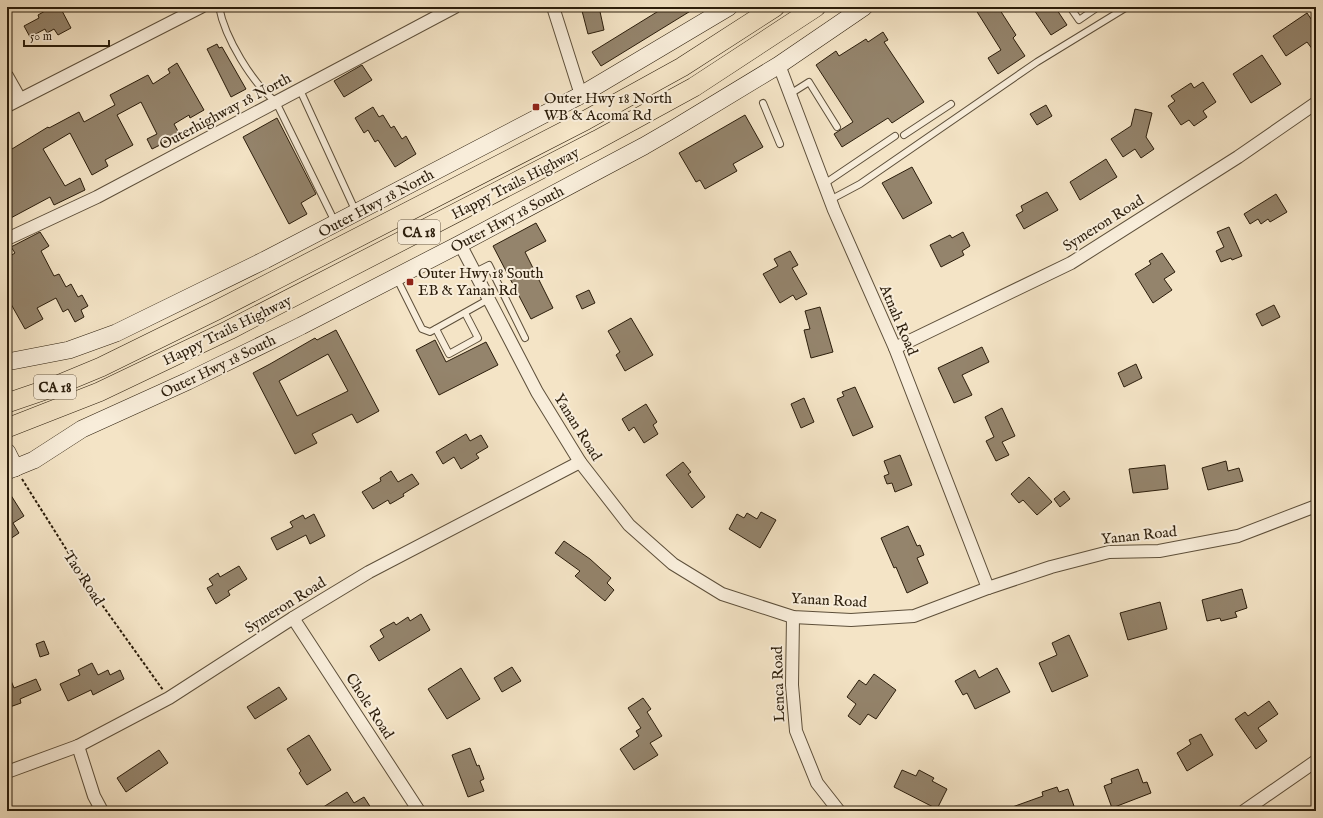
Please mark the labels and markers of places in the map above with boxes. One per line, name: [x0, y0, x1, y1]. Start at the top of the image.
place label: Outer Hwy 18 North WB & Acoma Rd: [544, 89, 672, 125]
marker: Outer Hwy 18 North WB & Acoma Rd: [531, 102, 541, 112]
place label: Outer Hwy 18 South EB & Yanan Rd: [418, 264, 543, 300]
marker: Outer Hwy 18 South EB & Yanan Rd: [405, 277, 415, 287]

